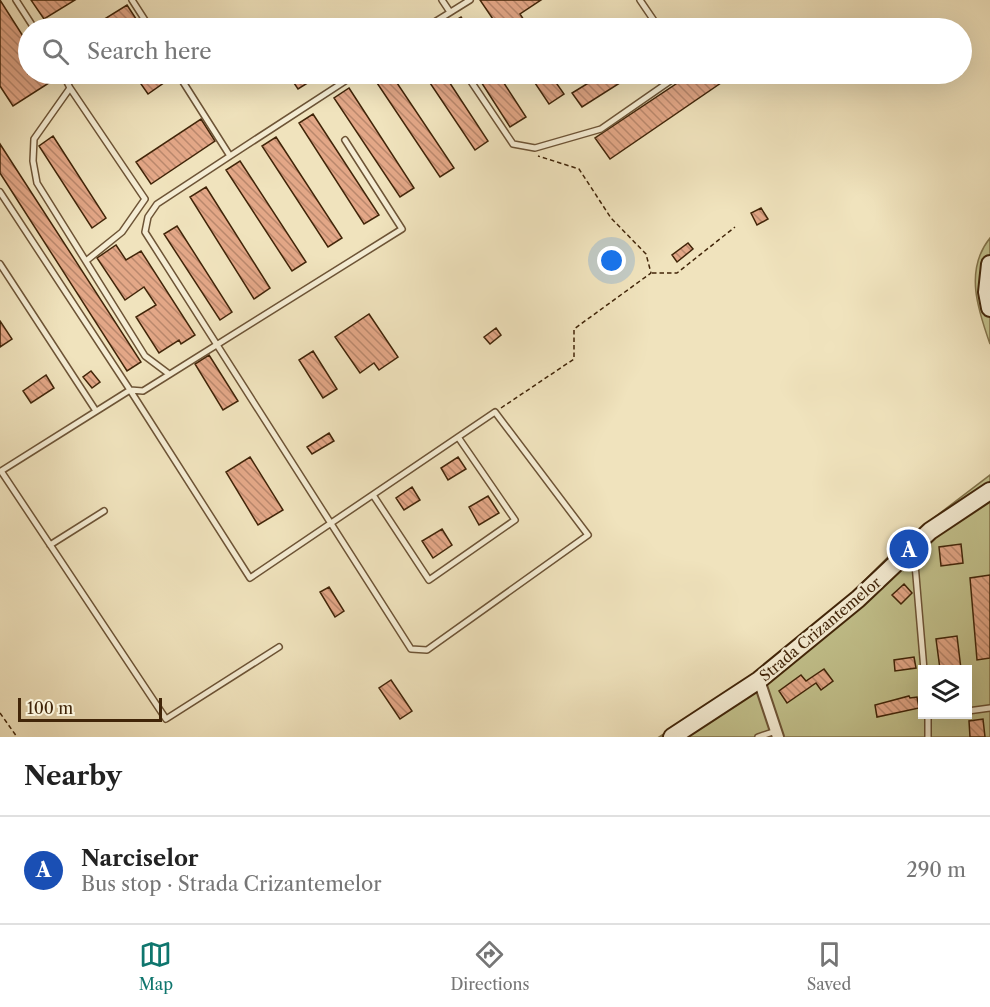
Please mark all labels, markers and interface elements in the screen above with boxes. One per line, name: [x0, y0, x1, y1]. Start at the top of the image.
search box: [18, 18, 972, 84]
icon: search: [39, 35, 72, 68]
text: Search here: [87, 38, 212, 65]
your location: [597, 246, 626, 275]
pin: A: [890, 526, 928, 572]
street label: Strada Crizantemelor: [755, 572, 885, 685]
map controls: [918, 665, 972, 719]
button: layers: [918, 665, 972, 719]
scale bar: [18, 695, 162, 722]
text: 100 m: [27, 698, 73, 718]
text: Nearby: [24, 760, 122, 792]
text: Narciselor: [81, 845, 199, 872]
text: A: [36, 858, 51, 882]
text: 290 m: [906, 858, 966, 882]
text: Bus stop · Strada Crizantemelor: [81, 872, 382, 896]
tab: Map: [139, 938, 173, 994]
tab: Directions: [450, 938, 529, 994]
tab: Saved: [807, 938, 851, 994]

